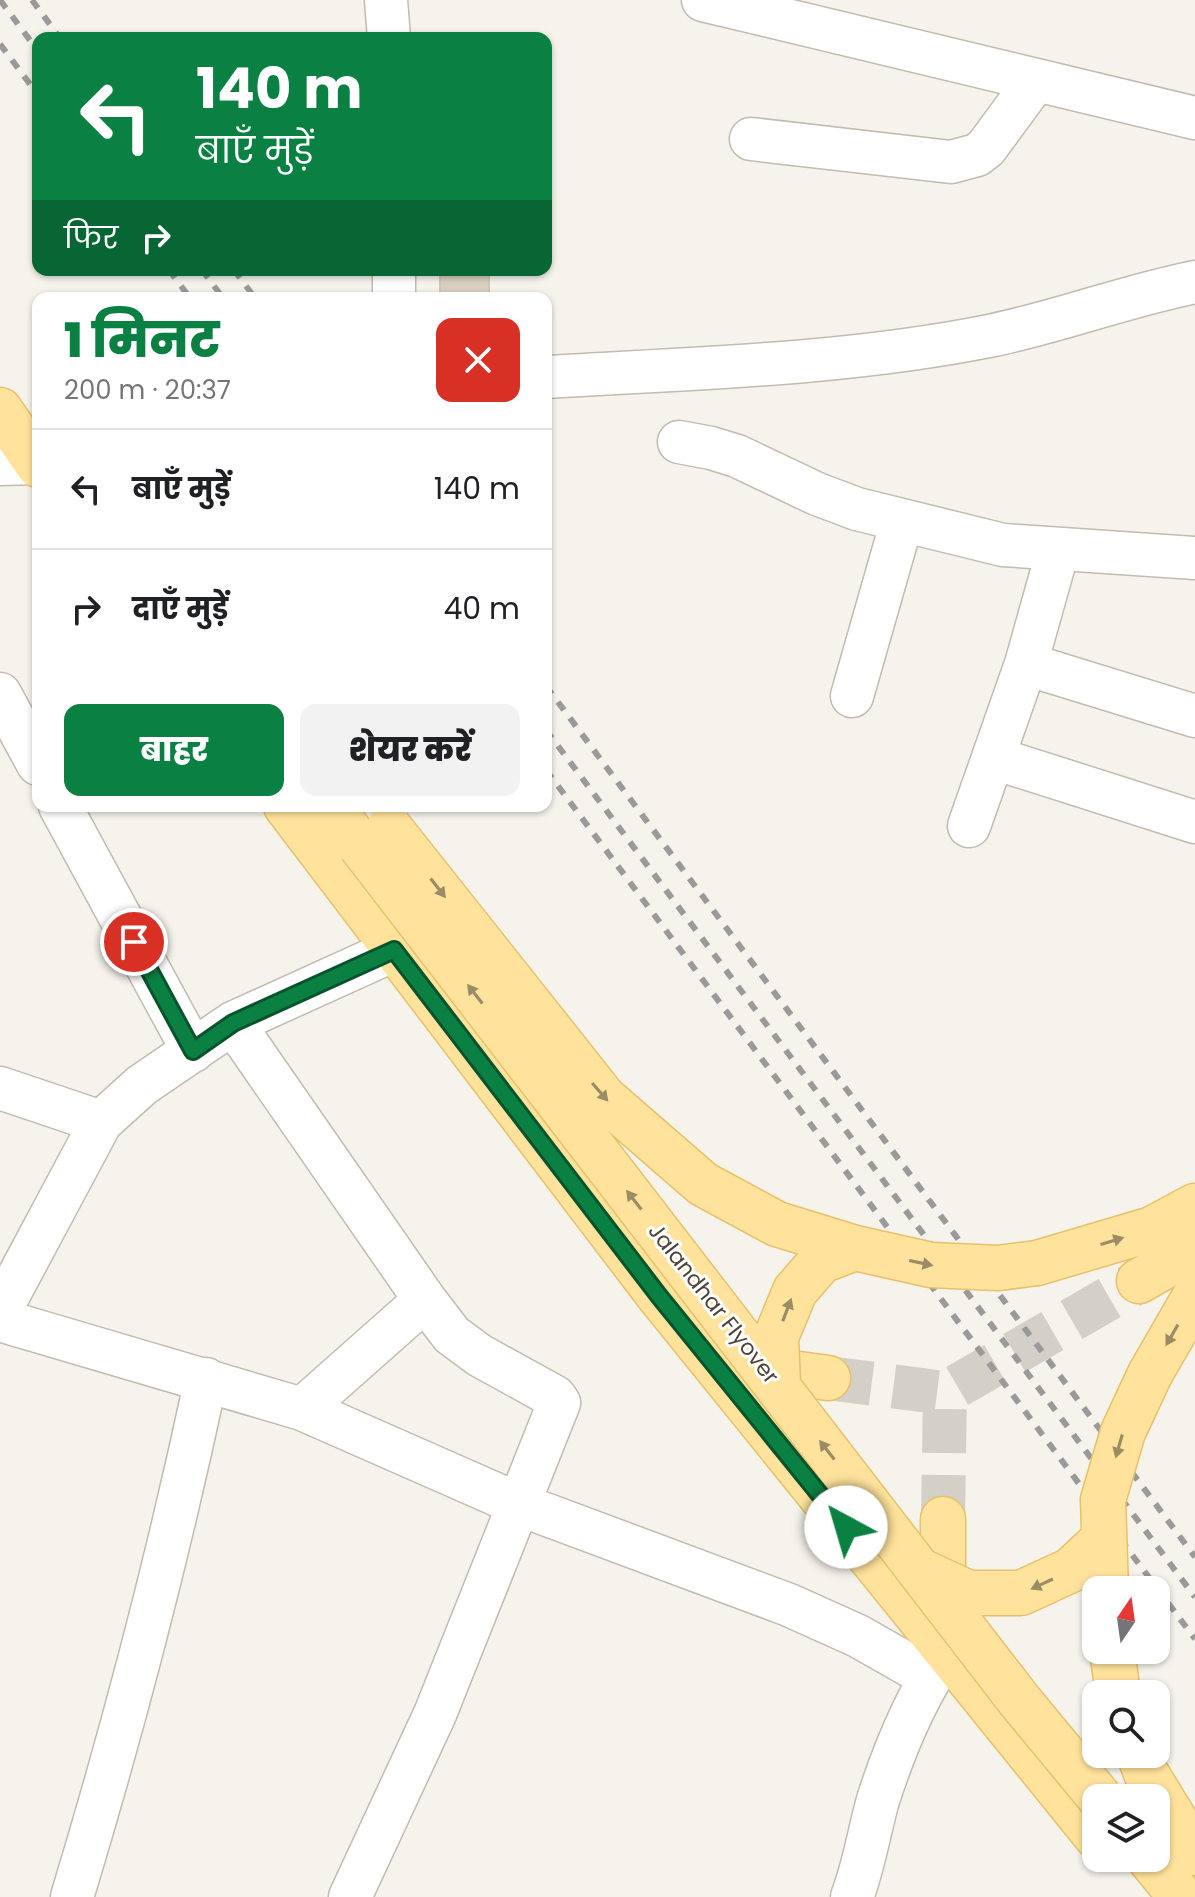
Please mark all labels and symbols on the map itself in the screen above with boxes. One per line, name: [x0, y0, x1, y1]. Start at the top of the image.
one-way arrow: [429, 878, 445, 898]
pin: [100, 908, 168, 976]
one-way arrow: [468, 984, 484, 1004]
one-way arrow: [591, 1081, 608, 1101]
one-way arrow: [626, 1190, 643, 1210]
street label: Jalandhar Flyover: [641, 1217, 786, 1390]
one-way arrow: [1100, 1234, 1124, 1247]
one-way arrow: [908, 1257, 933, 1269]
one-way arrow: [781, 1298, 794, 1322]
one-way arrow: [1165, 1324, 1179, 1346]
one-way arrow: [1112, 1434, 1125, 1458]
one-way arrow: [819, 1440, 836, 1460]
position arrow: [804, 1485, 888, 1569]
north arrow: [1082, 1576, 1170, 1664]
one-way arrow: [1030, 1577, 1053, 1591]

